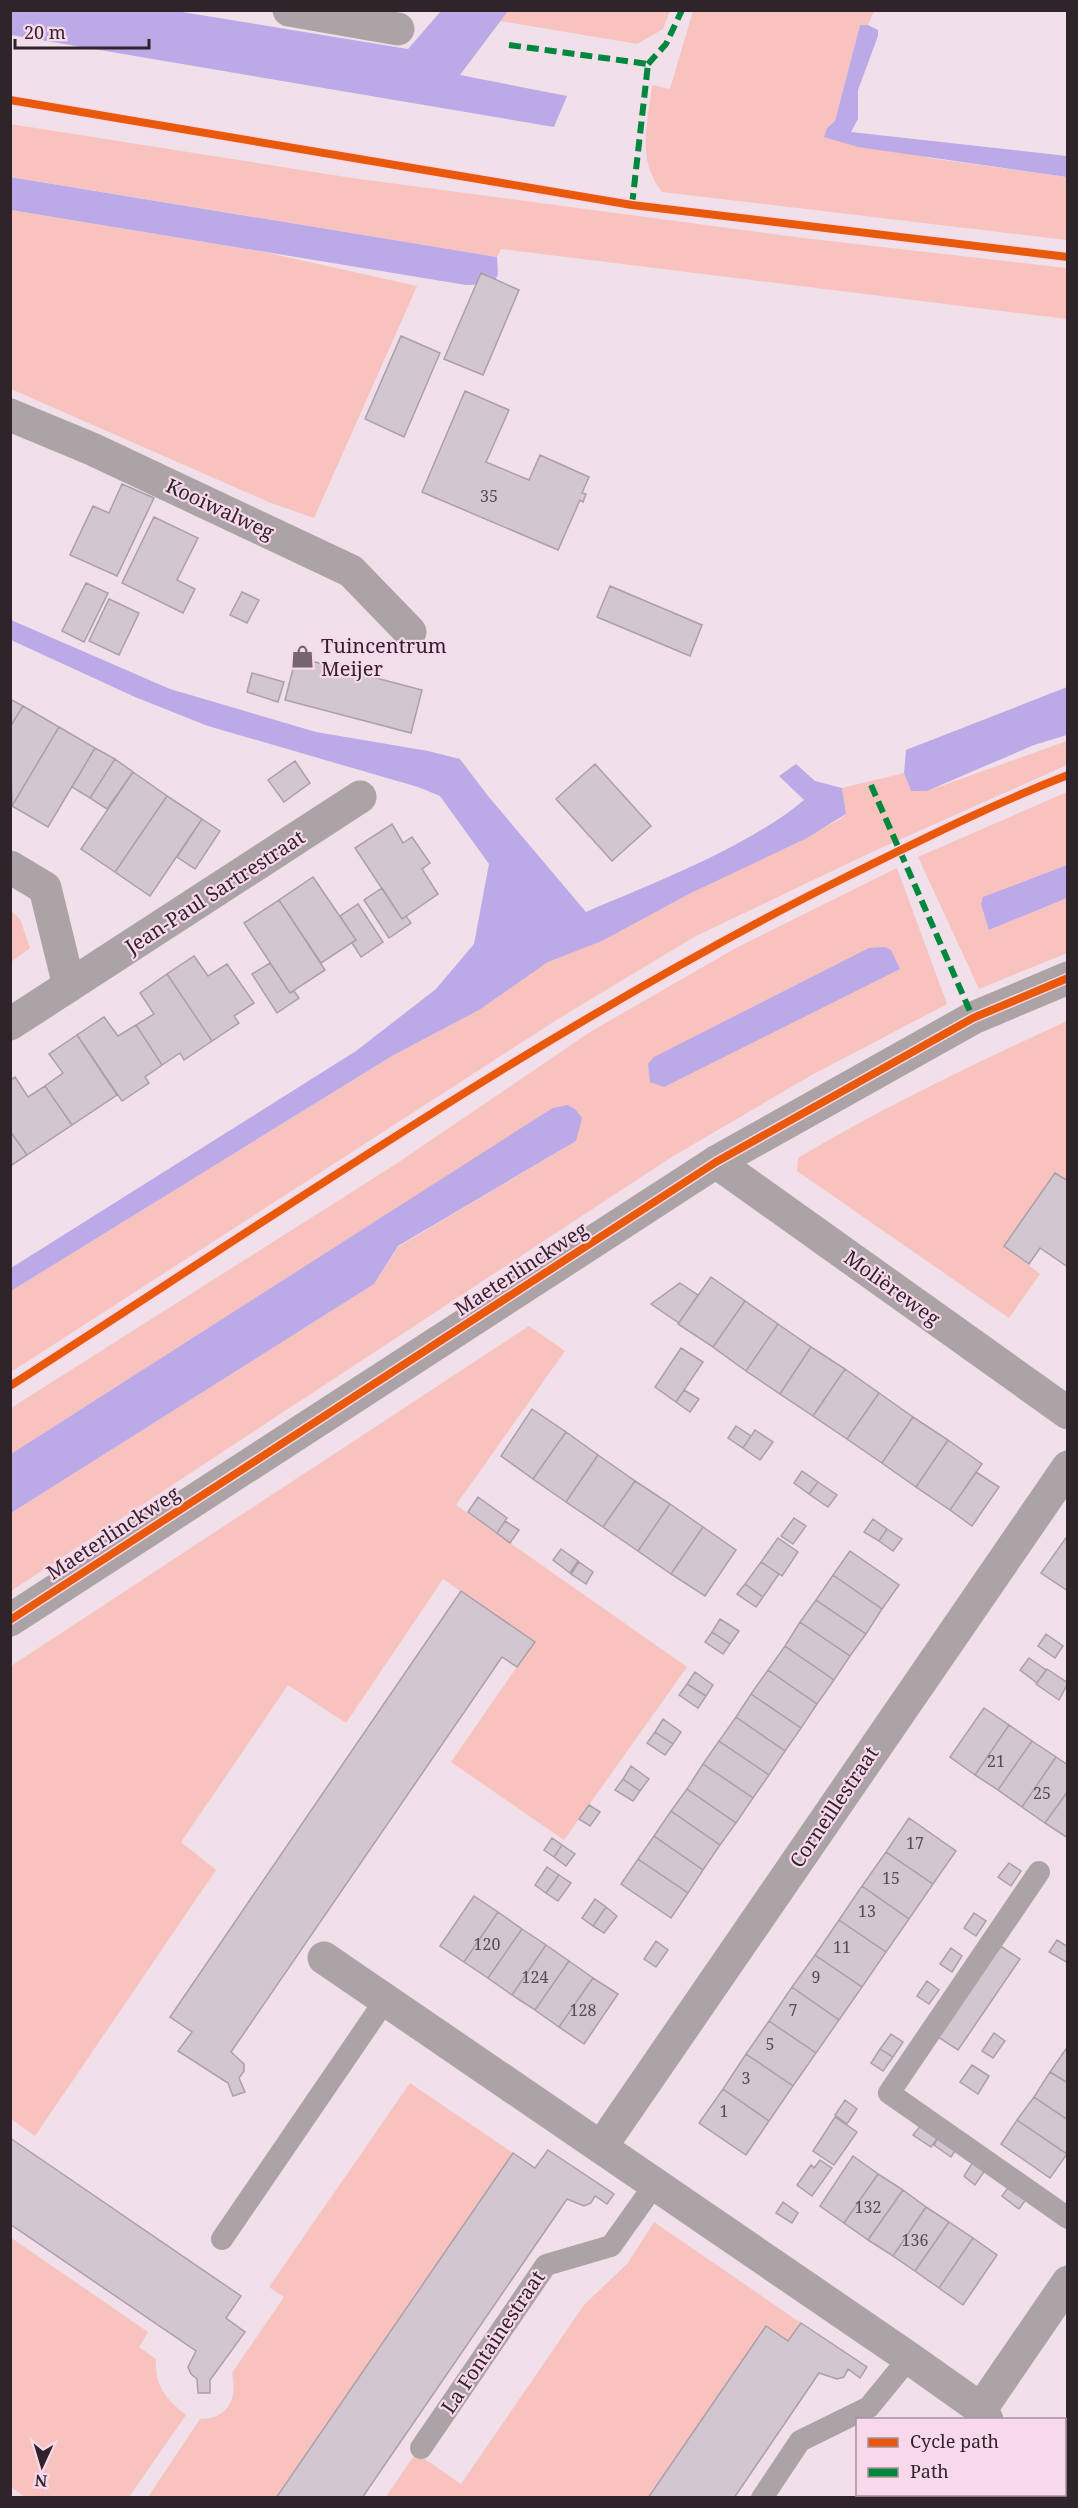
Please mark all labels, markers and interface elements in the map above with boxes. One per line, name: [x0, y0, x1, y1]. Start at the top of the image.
scale bar: [15, 12, 148, 50]
text: 20 m: [24, 20, 66, 44]
street label: Kooiwalweg: [162, 472, 279, 545]
house number: 35: [480, 485, 498, 507]
place label: Tuincentrum Meijer: [321, 632, 447, 682]
shop icon: Tuincentrum Meijer: [290, 644, 316, 670]
street label: Jean-Paul Sartrestraat: [119, 823, 310, 960]
street label: Maeterlinckweg: [449, 1215, 593, 1322]
street label: Molièreweg: [839, 1244, 946, 1332]
street label: Maeterlinckweg: [41, 1479, 185, 1586]
street label: Corneillestraat: [783, 1741, 884, 1873]
house number: 21: [987, 1750, 1005, 1772]
house number: 25: [1033, 1782, 1051, 1804]
house number: 17: [906, 1832, 924, 1854]
house number: 15: [882, 1867, 900, 1889]
house number: 13: [858, 1900, 876, 1922]
house number: 120: [474, 1933, 500, 1955]
house number: 11: [833, 1936, 851, 1958]
house number: 124: [522, 1966, 548, 1988]
house number: 9: [812, 1966, 820, 1988]
house number: 128: [570, 1999, 596, 2021]
house number: 7: [789, 1999, 798, 2021]
house number: 5: [766, 2033, 774, 2055]
house number: 3: [742, 2067, 751, 2089]
house number: 1: [720, 2100, 728, 2122]
house number: 132: [855, 2196, 881, 2218]
house number: 136: [902, 2229, 928, 2251]
street label: La Fontainestraat: [435, 2265, 551, 2419]
legend: [856, 2418, 1066, 2496]
text: Cycle path: [910, 2429, 999, 2453]
north arrow: [12, 2436, 72, 2496]
text: Path: [910, 2459, 949, 2483]
text: N: [34, 2470, 48, 2492]

